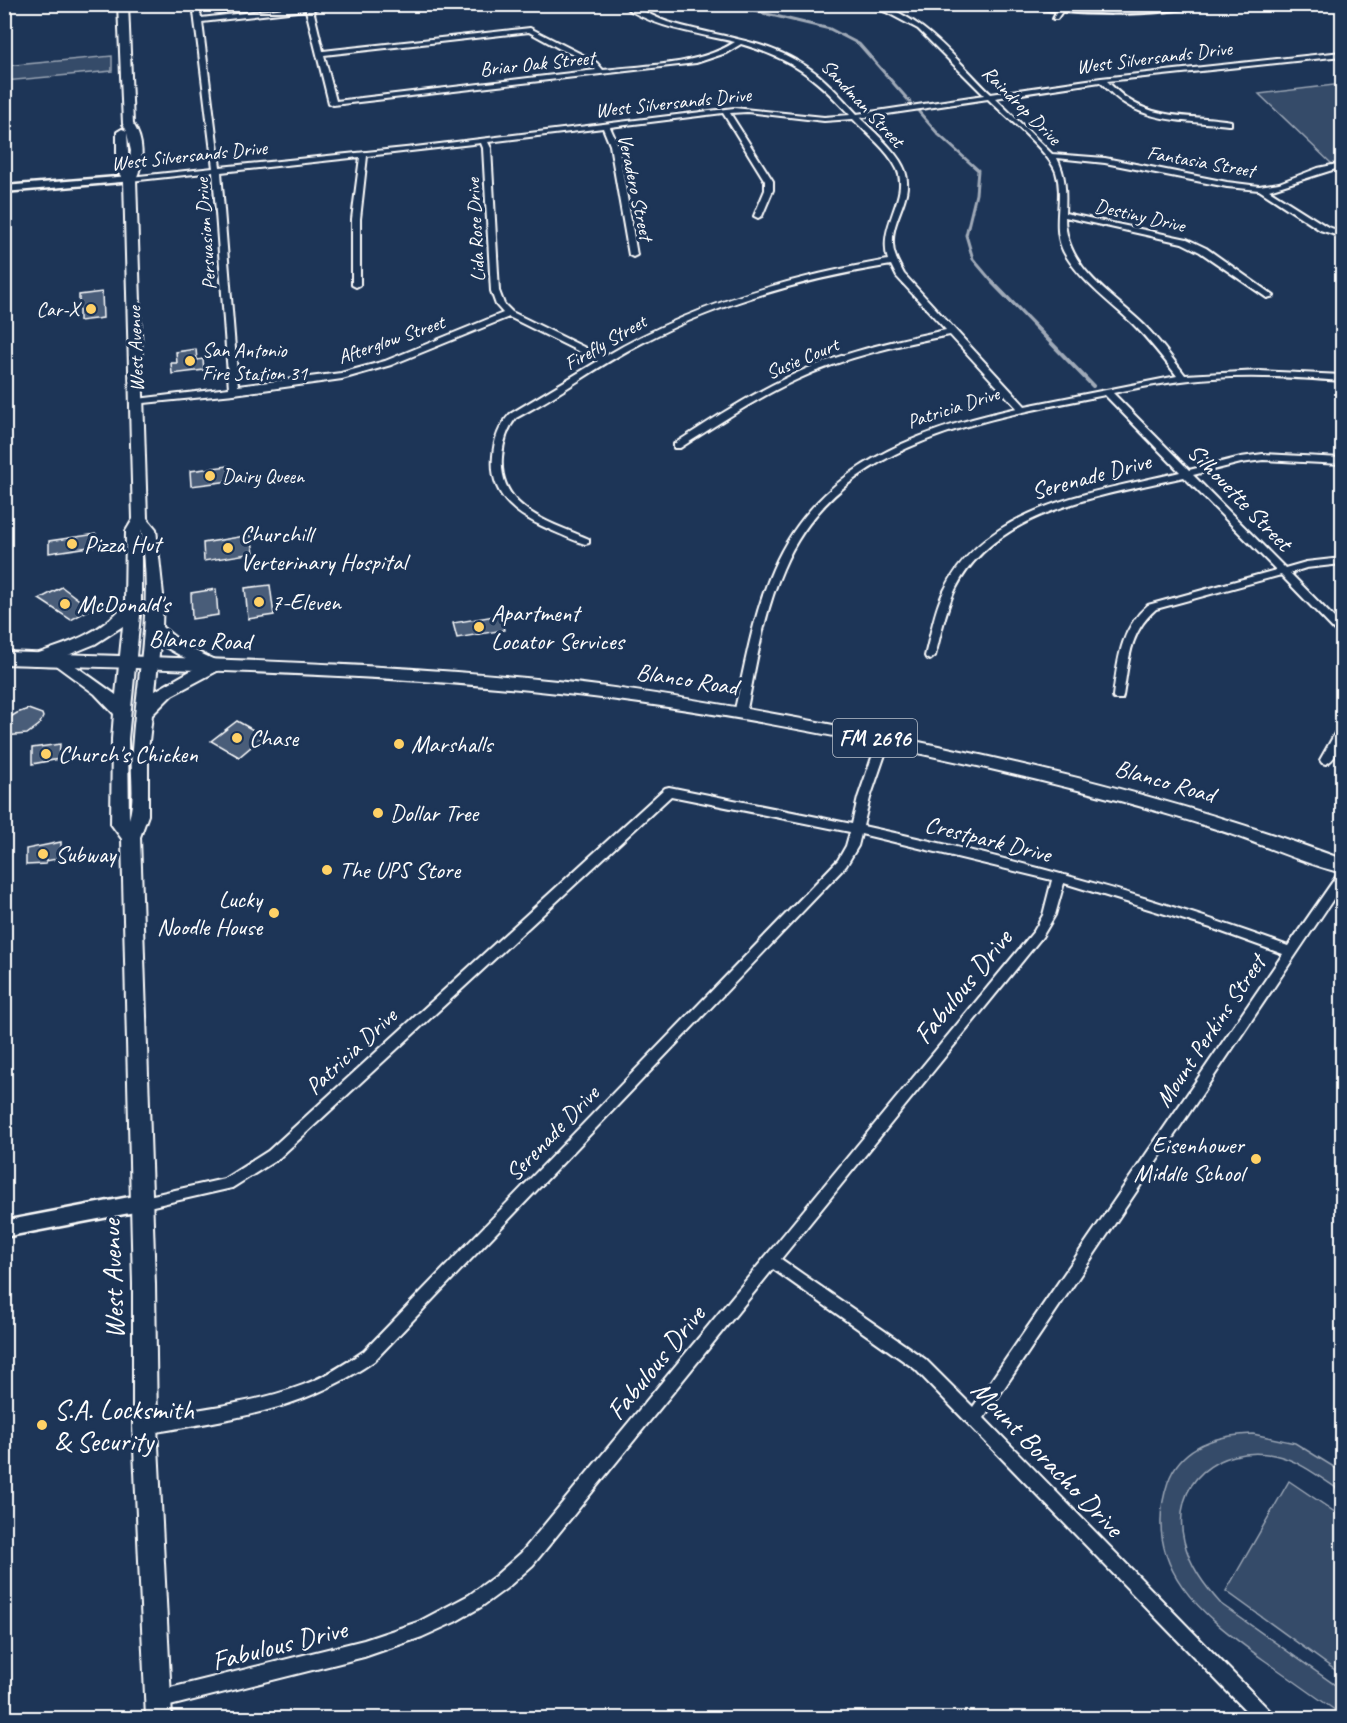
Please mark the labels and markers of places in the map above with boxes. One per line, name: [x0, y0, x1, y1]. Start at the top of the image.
place label: Car-X: [37, 297, 83, 322]
marker: Car-X: [84, 302, 98, 316]
place label: San Antonio Fire Station 31: [202, 338, 308, 386]
marker: San Antonio Fire Station 31: [183, 354, 197, 368]
place label: Dairy Queen: [222, 464, 305, 489]
marker: Dairy Queen: [203, 469, 217, 483]
place label: Churchill Verterinary Hospital: [240, 519, 410, 577]
place label: Pizza Hut: [84, 529, 164, 559]
marker: Pizza Hut: [65, 537, 79, 551]
marker: Churchill Verterinary Hospital: [221, 541, 235, 555]
place label: 7-Eleven: [271, 587, 342, 617]
place label: McDonald's: [77, 589, 173, 619]
marker: 7-Eleven: [252, 595, 266, 609]
marker: McDonald's: [58, 597, 72, 611]
place label: Apartment Locator Services: [491, 598, 627, 656]
marker: Apartment Locator Services: [472, 620, 486, 634]
place label: Chase: [249, 723, 300, 753]
place label: Marshalls: [411, 729, 494, 759]
marker: Chase: [230, 731, 244, 745]
marker: Marshalls: [392, 737, 406, 751]
place label: Church's Chicken: [58, 739, 198, 769]
marker: Church's Chicken: [39, 747, 53, 761]
place label: Dollar Tree: [390, 798, 480, 828]
marker: Dollar Tree: [371, 806, 385, 820]
place label: Subway: [55, 839, 117, 869]
marker: Subway: [36, 847, 50, 861]
place label: The UPS Store: [339, 855, 462, 885]
marker: The UPS Store: [320, 863, 334, 877]
place label: Lucky Noodle House: [157, 884, 264, 942]
marker: Lucky Noodle House: [267, 906, 281, 920]
place label: Eisenhower Middle School: [1134, 1130, 1248, 1188]
marker: Eisenhower Middle School: [1249, 1152, 1263, 1166]
place label: S.A. Locksmith & Security: [54, 1392, 194, 1459]
marker: S.A. Locksmith & Security: [35, 1418, 49, 1432]

